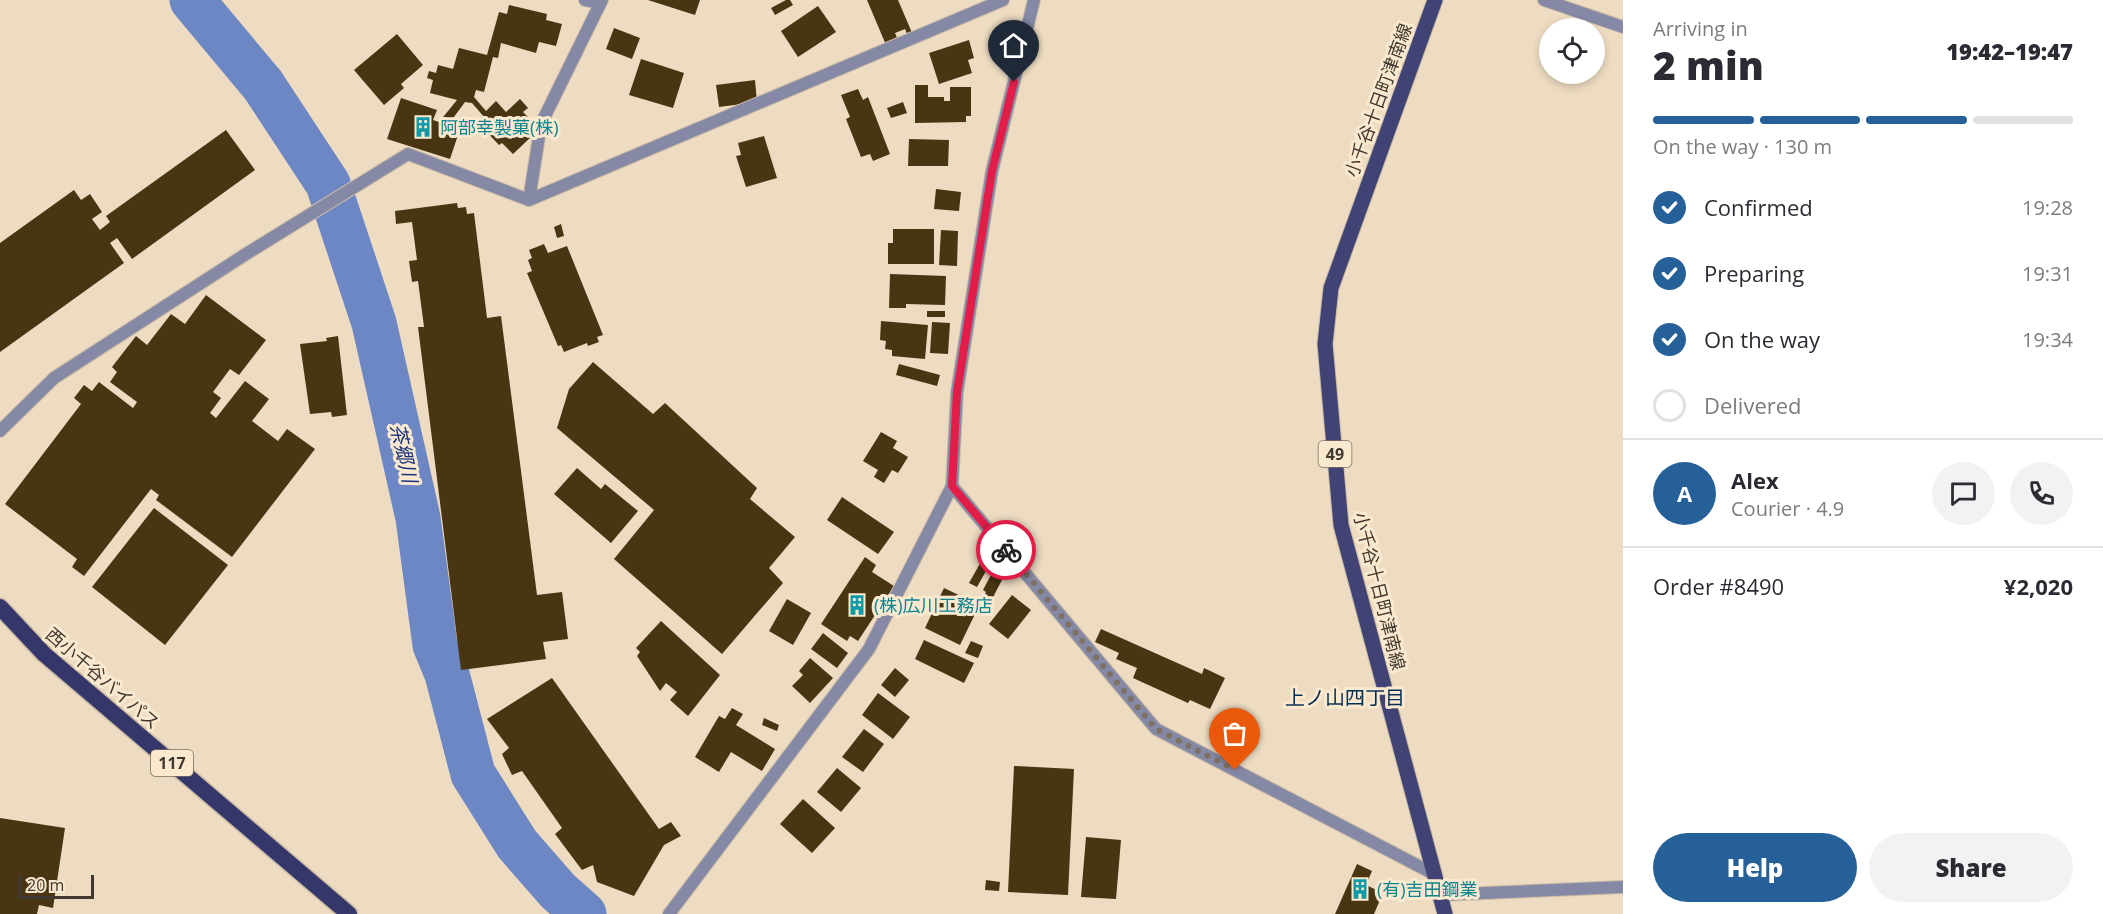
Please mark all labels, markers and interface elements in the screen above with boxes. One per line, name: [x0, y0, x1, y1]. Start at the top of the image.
text: Arriving in: [1653, 15, 1748, 42]
map controls: [1539, 18, 1605, 84]
button: locate: [1539, 18, 1605, 84]
pin: [988, 20, 1039, 82]
street label: 小千谷十日町津南線: [1339, 20, 1417, 180]
icon: home: [997, 29, 1030, 62]
text: 19:42–19:47: [1946, 36, 2073, 66]
text: 2 min: [1653, 38, 1764, 91]
building icon: 阿部幸製菓(株): [411, 115, 435, 139]
place label: 阿部幸製菓(株): [440, 115, 559, 139]
text: On the way · 130 m: [1653, 133, 1832, 160]
icon: check: [1653, 191, 1686, 224]
text: Confirmed: [1704, 192, 1813, 222]
text: 19:28: [2022, 194, 2073, 221]
icon: check: [1653, 257, 1686, 290]
text: Preparing: [1704, 258, 1804, 288]
text: 19:31: [2022, 260, 2073, 287]
icon: check: [1653, 323, 1686, 356]
text: On the way: [1704, 324, 1820, 354]
text: 19:34: [2022, 326, 2073, 353]
text: Delivered: [1704, 390, 1802, 420]
water label: 茶郷川: [384, 421, 424, 487]
road number: 49: [1318, 441, 1352, 467]
button: chat: [1932, 462, 1995, 525]
button: phone: [2010, 462, 2073, 525]
text: Alex: [1731, 465, 1779, 495]
text: A: [1677, 478, 1692, 508]
text: Courier · 4.9: [1731, 495, 1844, 522]
street label: 小千谷十日町津南線: [1349, 510, 1411, 672]
courier: [976, 520, 1036, 580]
icon: bike: [990, 534, 1023, 567]
text: Order #8490: [1653, 571, 1784, 601]
text: ¥2,020: [2004, 571, 2073, 601]
building icon: (株)広川工務店: [845, 593, 869, 617]
place label: (株)広川工務店: [874, 593, 993, 617]
street label: 西小千谷バイパス: [41, 622, 165, 734]
district label: 上ノ山四丁目: [1285, 684, 1405, 711]
pin: [1209, 708, 1260, 770]
icon: bag: [1218, 717, 1251, 750]
road number: 117: [151, 750, 193, 776]
button: Help: [1653, 833, 1857, 902]
button: Share: [1869, 833, 2073, 902]
scale bar: [18, 872, 94, 900]
text: 20 m: [27, 874, 64, 896]
building icon: (有)吉田鋼業: [1348, 877, 1372, 901]
place label: (有)吉田鋼業: [1377, 877, 1478, 901]

